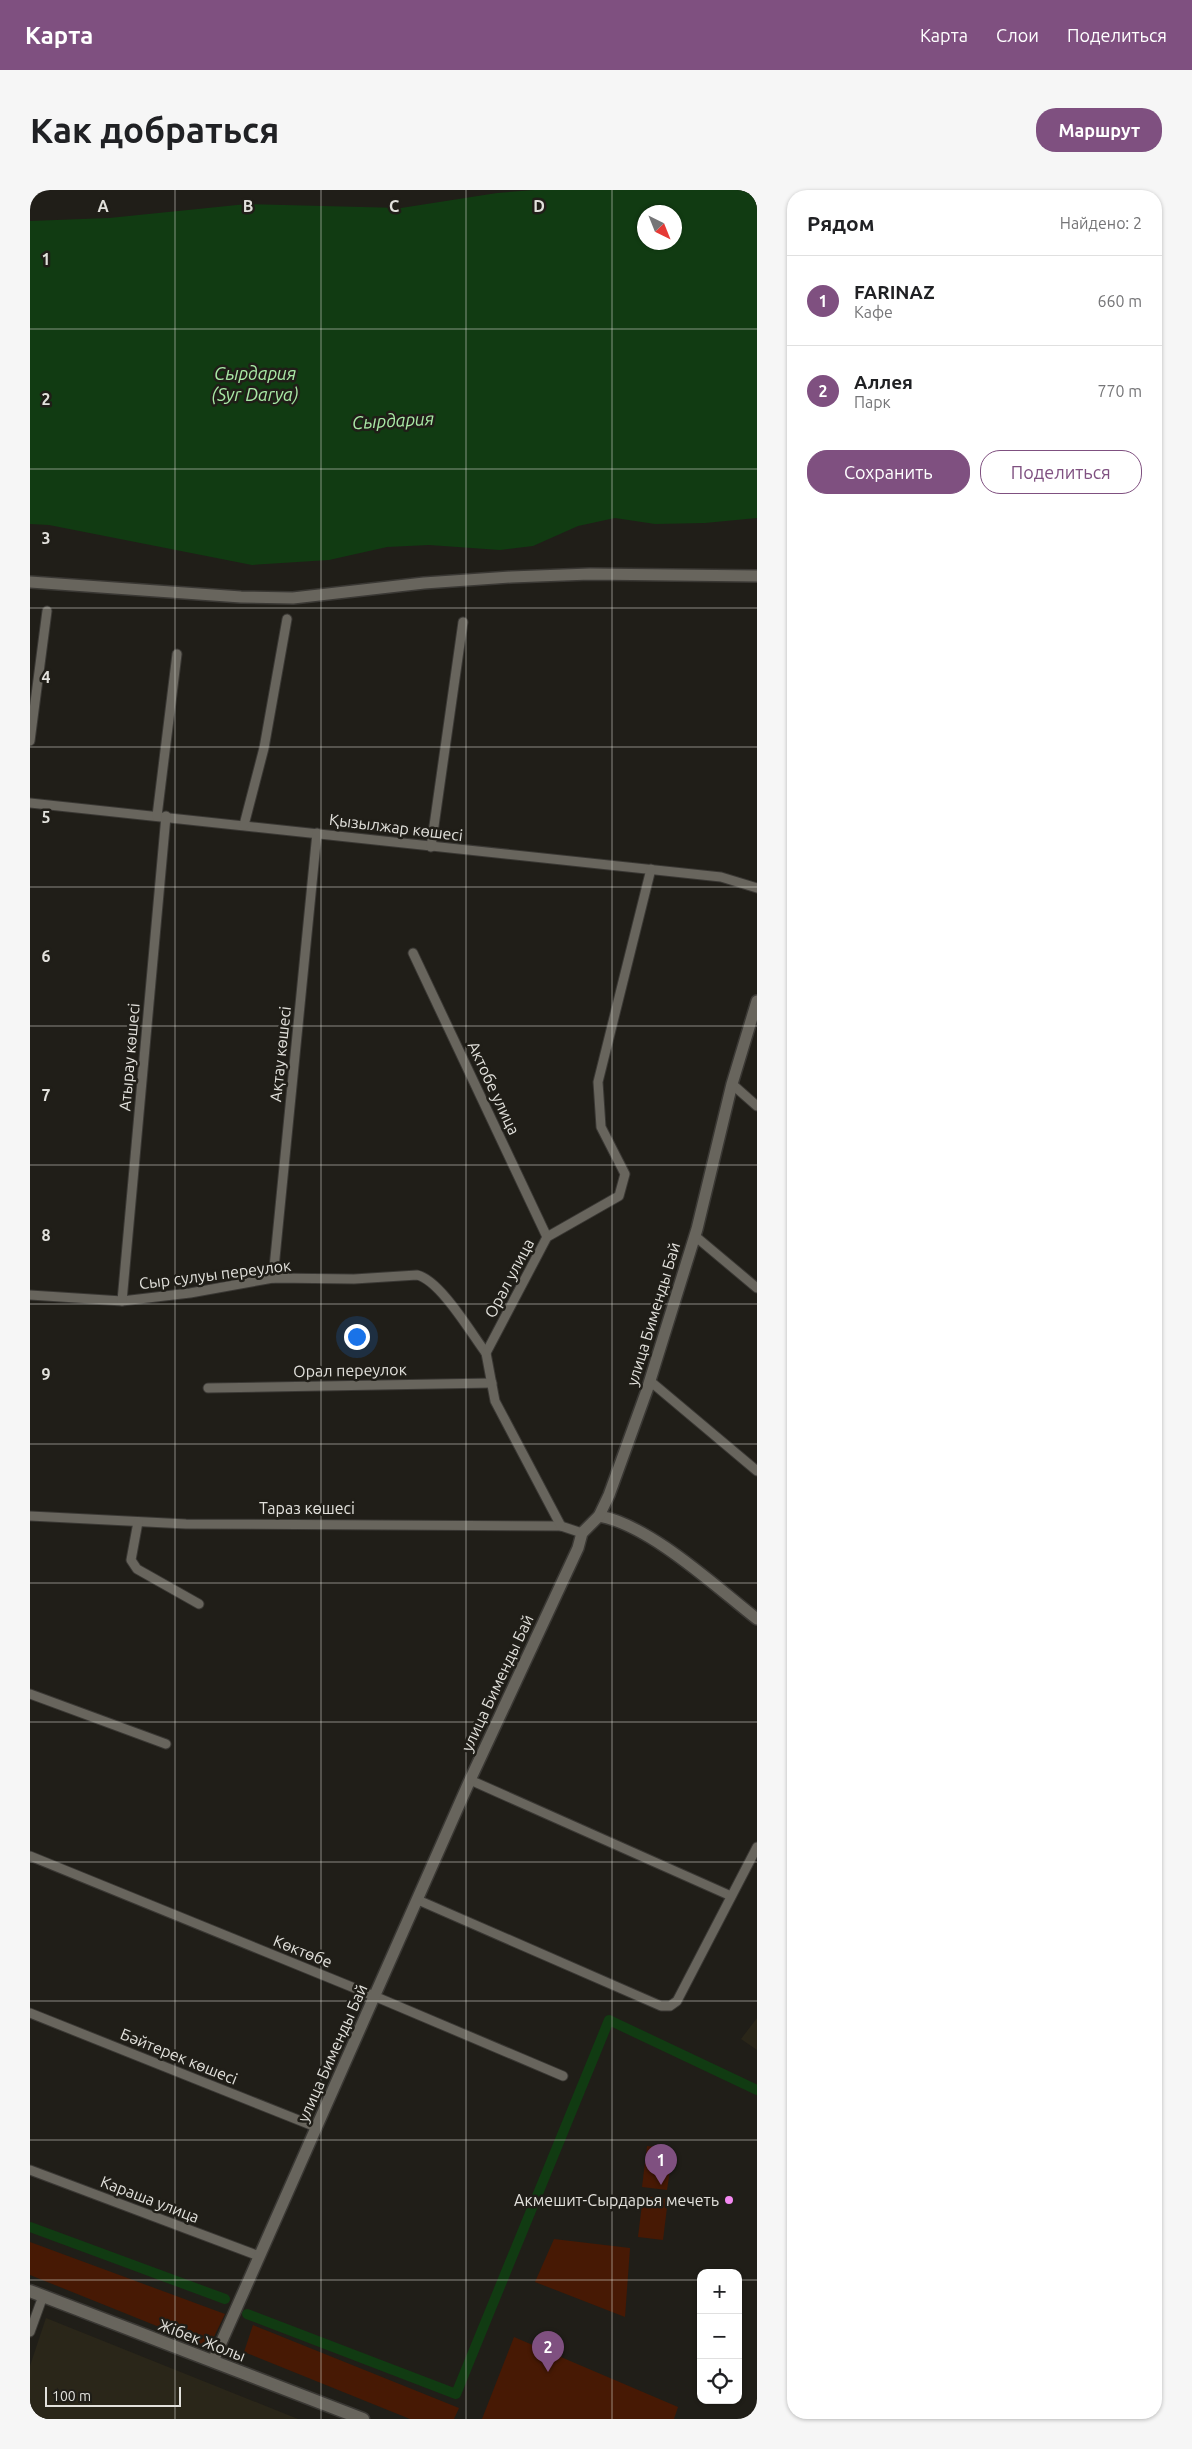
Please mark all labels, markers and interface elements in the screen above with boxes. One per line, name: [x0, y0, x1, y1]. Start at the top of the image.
text: Карта: [25, 22, 93, 49]
text: Карта: [920, 25, 968, 45]
text: Слои: [996, 25, 1039, 45]
text: Поделиться: [1067, 25, 1167, 45]
button: Маршрут: [1036, 108, 1162, 152]
text: Как добраться: [30, 110, 279, 150]
text: A: [97, 197, 109, 215]
text: B: [243, 197, 253, 215]
text: C: [389, 197, 399, 215]
text: D: [533, 197, 545, 215]
north arrow: [637, 205, 682, 250]
text: Рядом: [807, 211, 875, 235]
text: Найдено: 2: [1060, 214, 1142, 232]
text: 1: [41, 250, 51, 268]
text: FARINAZ: [854, 281, 935, 303]
text: 1: [818, 292, 828, 310]
text: 660 m: [1097, 292, 1142, 310]
text: Кафе: [854, 303, 893, 321]
water label: Сырдария (Syr Darya): [211, 363, 299, 405]
text: Аллея: [854, 371, 913, 393]
text: 2: [818, 382, 828, 400]
text: 770 m: [1097, 382, 1142, 400]
text: 2: [41, 390, 51, 408]
text: Парк: [854, 393, 891, 411]
water label: Сырдария: [351, 408, 435, 432]
button: Сохранить: [807, 450, 970, 494]
button: Поделиться: [980, 450, 1142, 494]
text: 3: [41, 529, 51, 547]
text: 4: [41, 668, 51, 686]
text: 5: [41, 808, 51, 826]
street label: Қызылжар көшесі: [328, 810, 464, 844]
text: 6: [41, 947, 51, 965]
street label: Атырау көшесі: [115, 1002, 143, 1112]
street label: Ақтау көшесі: [266, 1005, 294, 1103]
street label: Актобе улица: [465, 1039, 523, 1137]
text: 7: [41, 1086, 51, 1104]
text: 8: [41, 1226, 51, 1244]
street label: Орал улица: [481, 1235, 537, 1321]
street label: улица Бименды Бай: [623, 1240, 683, 1388]
street label: Сыр сулуы переулок: [138, 1256, 292, 1292]
your location: [344, 1324, 370, 1350]
street label: Орал переулок: [293, 1360, 407, 1380]
text: 9: [41, 1365, 51, 1383]
street label: Тараз көшесі: [259, 1499, 355, 1517]
street label: улица Бименды Бай: [457, 1612, 537, 1754]
street label: Көктөбе: [271, 1931, 335, 1971]
street label: улица Бименды Бай: [293, 1981, 371, 2125]
street label: Бәйтерек көшесі: [118, 2024, 240, 2088]
pin: 1: [645, 2144, 677, 2185]
street label: Караша улица: [98, 2172, 202, 2226]
place label: Акмешит-Сырдарья мечеть: [514, 2191, 719, 2209]
marker: Акмешит-Сырдарья мечеть: [723, 2194, 735, 2206]
map controls: [697, 2269, 742, 2404]
button: +: [697, 2269, 742, 2314]
button: −: [697, 2314, 742, 2359]
street label: Жібек Жолы: [156, 2315, 248, 2365]
pin: 2: [532, 2331, 564, 2372]
button: locate: [697, 2359, 742, 2404]
scale bar: [45, 2384, 181, 2407]
text: 100 m: [52, 2388, 91, 2404]

